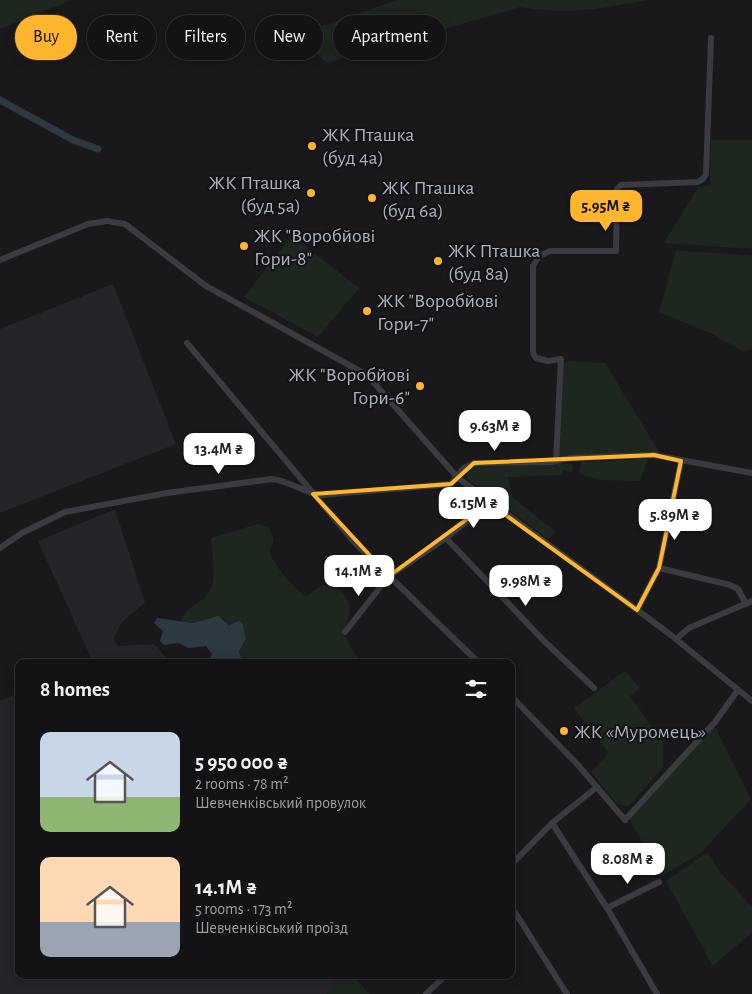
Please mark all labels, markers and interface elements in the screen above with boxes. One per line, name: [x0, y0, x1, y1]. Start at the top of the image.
chip: Buy: [15, 15, 77, 60]
chip: Rent: [87, 15, 156, 60]
chip: Filters: [166, 15, 245, 60]
chip: New: [255, 15, 323, 60]
chip: Apartment: [333, 15, 446, 60]
place label: ЖК Пташка (буд 4а): [322, 125, 414, 168]
marker: ЖК Пташка (буд 4а): [306, 140, 318, 152]
place label: ЖК Пташка (буд 5а): [209, 173, 301, 216]
place label: ЖК Пташка (буд 6а): [382, 178, 474, 221]
marker: ЖК Пташка (буд 5а): [305, 187, 317, 199]
pin: 5.95M ₴: [560, 190, 652, 232]
marker: ЖК Пташка (буд 6а): [366, 192, 378, 204]
text: 5.95M ₴: [581, 198, 631, 214]
place label: ЖК "Воробйові Гори-8": [254, 226, 375, 269]
marker: ЖК "Воробйові Гори-8": [238, 240, 250, 252]
place label: ЖК Пташка (буд 8а): [448, 241, 540, 284]
marker: ЖК Пташка (буд 8а): [432, 255, 444, 267]
place label: ЖК "Воробйові Гори-7": [377, 291, 498, 334]
marker: ЖК "Воробйові Гори-7": [361, 305, 373, 317]
place label: ЖК "Воробйові Гори-6": [289, 365, 410, 408]
marker: ЖК "Воробйові Гори-6": [414, 380, 426, 392]
pin: 9.63M ₴: [449, 410, 541, 452]
text: 9.63M ₴: [470, 418, 520, 434]
pin: 13.4M ₴: [173, 432, 265, 475]
text: 13.4M ₴: [195, 441, 243, 457]
pin: 6.15M ₴: [428, 486, 520, 529]
text: 6.15M ₴: [450, 495, 498, 511]
pin: 5.89M ₴: [629, 498, 721, 541]
text: 5.89M ₴: [650, 507, 700, 523]
pin: 14.1M ₴: [313, 554, 405, 597]
text: 14.1M ₴: [335, 563, 383, 579]
pin: 9.98M ₴: [480, 564, 572, 607]
text: 9.98M ₴: [500, 573, 552, 589]
icon: filters: [462, 675, 490, 703]
text: 8 homes: [40, 679, 110, 700]
place label: ЖК «Муромець»: [574, 722, 706, 742]
marker: ЖК «Муромець»: [558, 725, 570, 737]
icon: home: [80, 752, 140, 812]
text: 5 950 000 ₴: [195, 752, 289, 773]
text: 2 rooms · 78 m²: [195, 776, 289, 792]
text: Шевченківський провулок: [195, 795, 366, 811]
pin: 8.08M ₴: [582, 842, 674, 885]
text: 8.08M ₴: [602, 851, 654, 867]
icon: home: [80, 877, 140, 937]
text: 14.1M ₴: [195, 877, 258, 898]
text: 5 rooms · 173 m²: [195, 901, 293, 917]
text: Шевченківський проїзд: [195, 920, 348, 936]

